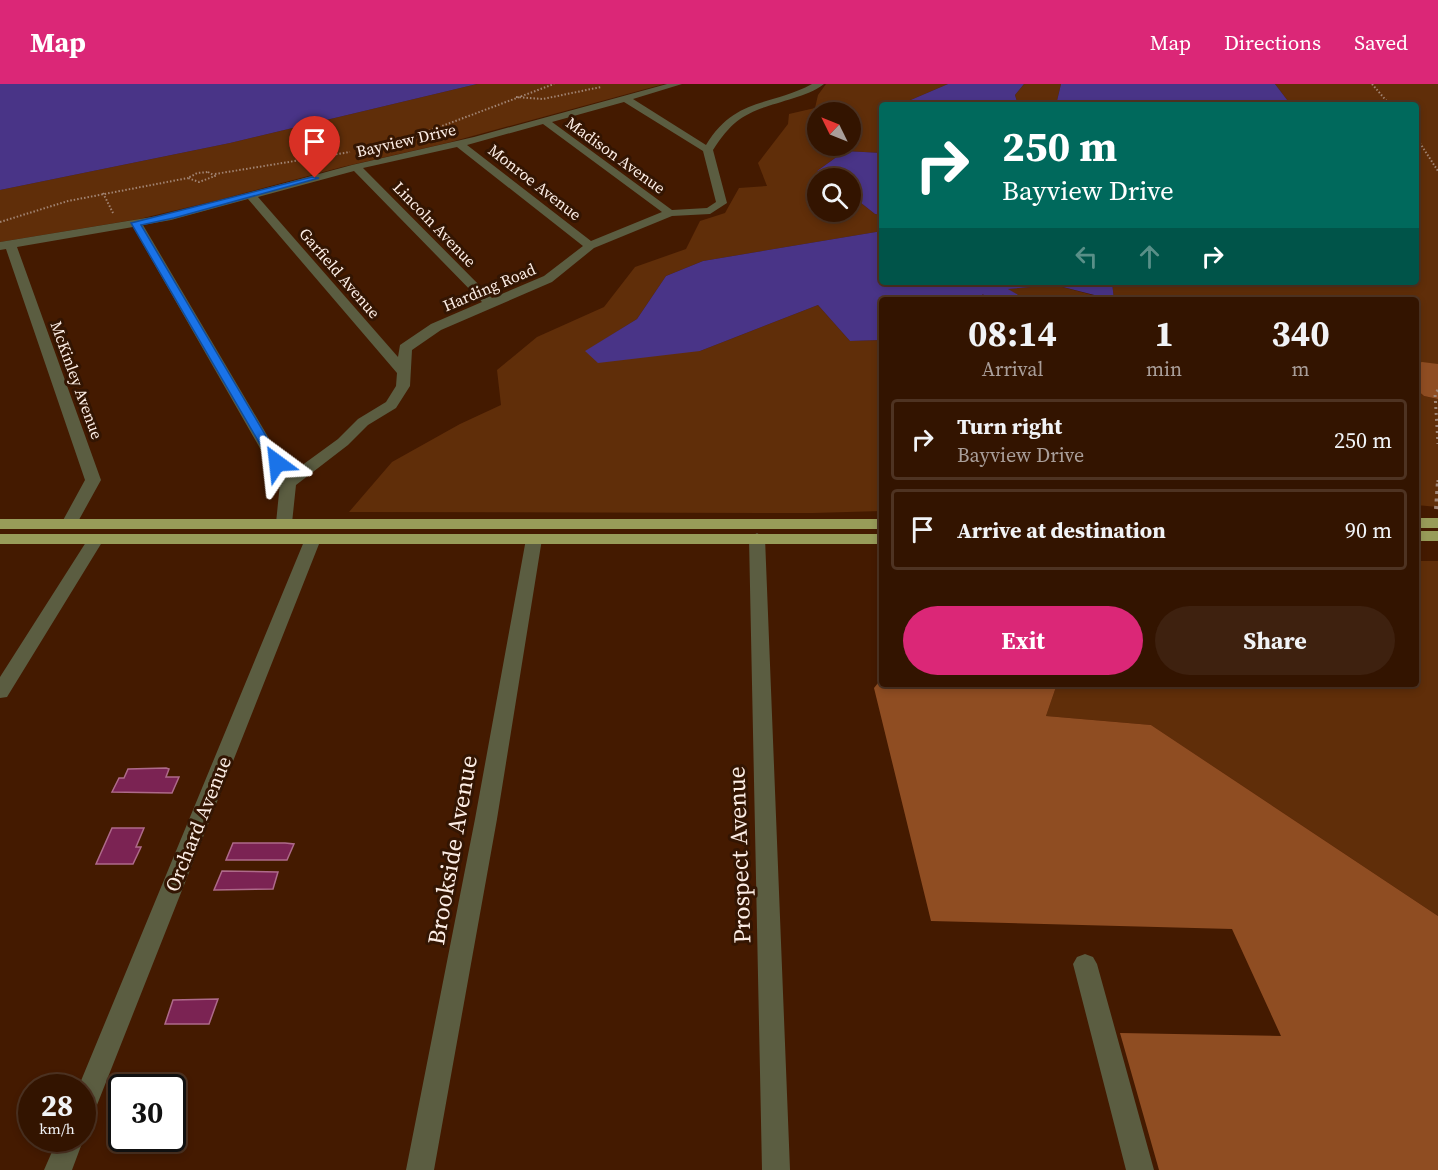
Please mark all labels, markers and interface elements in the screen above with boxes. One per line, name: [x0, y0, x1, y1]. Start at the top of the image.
text: Map: [30, 23, 86, 61]
text: Map: [1150, 28, 1191, 57]
text: Directions: [1224, 28, 1321, 57]
text: Saved: [1354, 28, 1408, 57]
north arrow: [807, 102, 861, 156]
map controls: [807, 102, 861, 222]
street label: Madison Avenue: [562, 111, 670, 199]
pin: [289, 116, 340, 178]
text: 250 m: [1002, 117, 1117, 175]
street label: Bayview Drive: [354, 118, 458, 162]
icon: arrive: [298, 125, 331, 158]
icon: right: [903, 126, 981, 204]
street label: Monroe Avenue: [484, 139, 586, 225]
button: search: [807, 168, 861, 222]
text: Bayview Drive: [1002, 172, 1174, 209]
street label: Lincoln Avenue: [388, 176, 482, 272]
street label: Garfield Avenue: [294, 223, 386, 323]
icon: left: [1070, 240, 1103, 273]
icon: ahead: [1133, 240, 1166, 273]
icon: right: [1196, 240, 1229, 273]
street label: Harding Road: [439, 258, 539, 316]
text: 08:14: [968, 309, 1057, 358]
text: 1: [1154, 309, 1174, 358]
text: 340: [1271, 309, 1330, 358]
street label: McKinley Avenue: [45, 318, 109, 442]
text: Arrival: [982, 355, 1043, 383]
text: min: [1146, 355, 1182, 383]
text: m: [1292, 355, 1310, 383]
text: Turn right: [957, 411, 1062, 441]
icon: right: [906, 423, 939, 456]
text: 250 m: [1334, 425, 1392, 455]
position arrow: [245, 431, 309, 495]
text: Bayview Drive: [957, 441, 1084, 469]
icon: arrive: [906, 513, 939, 546]
text: Arrive at destination: [957, 515, 1166, 545]
text: 90 m: [1345, 515, 1392, 545]
button: Exit: [903, 606, 1143, 675]
button: Share: [1155, 606, 1395, 675]
street label: Orchard Avenue: [158, 752, 238, 896]
street label: Brookside Avenue: [419, 753, 485, 947]
street label: Prospect Avenue: [719, 766, 759, 944]
speed limit sign: 30: [108, 1074, 186, 1152]
text: 28: [41, 1085, 73, 1126]
text: km/h: [39, 1118, 75, 1139]

